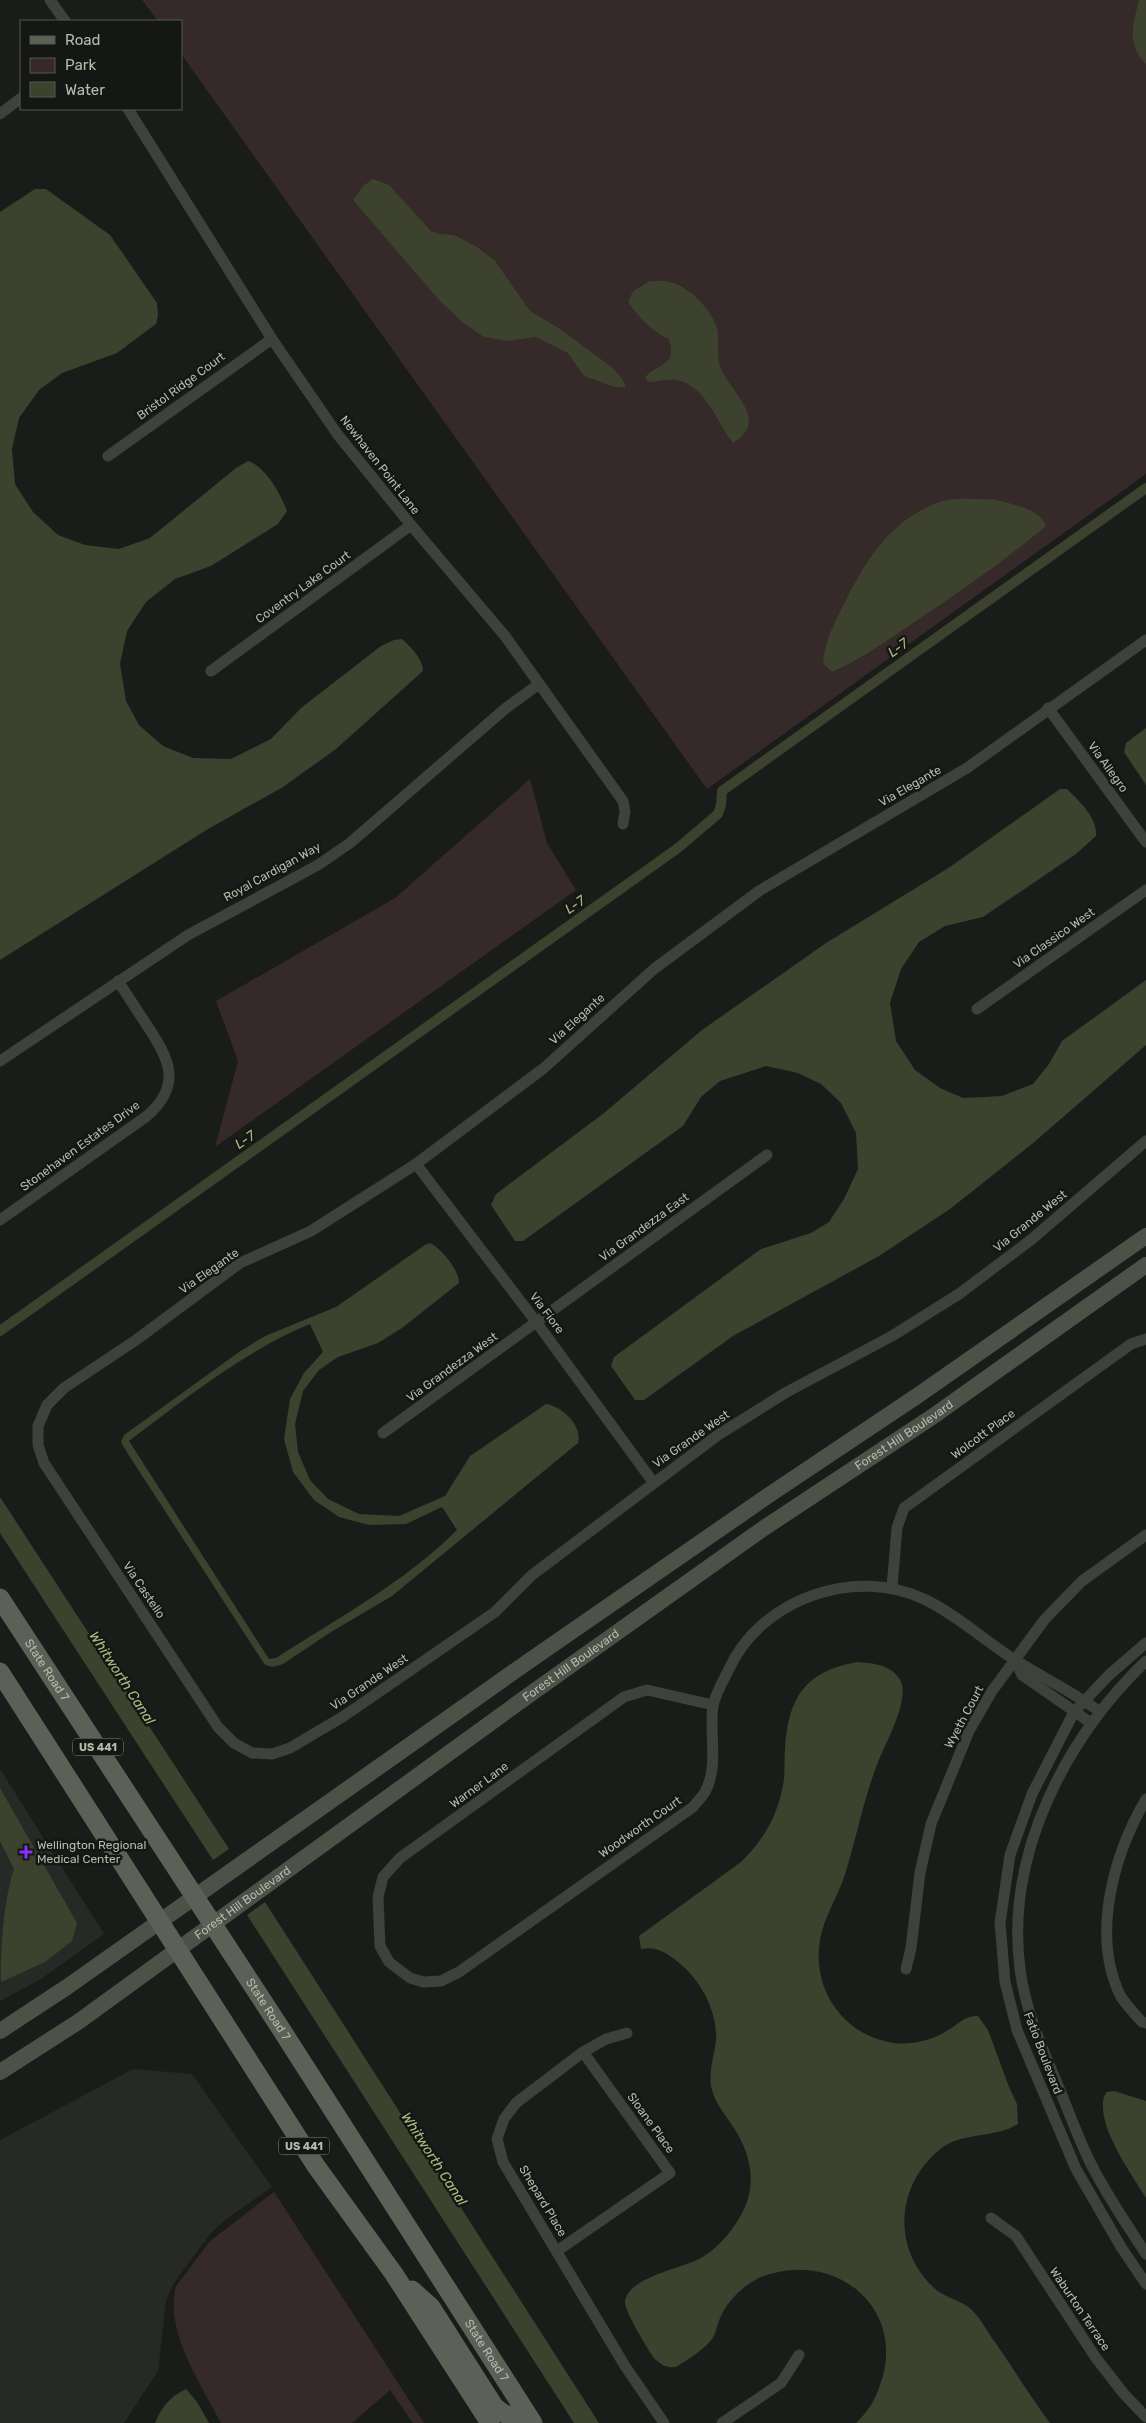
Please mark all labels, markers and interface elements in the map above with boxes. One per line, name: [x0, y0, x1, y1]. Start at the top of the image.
legend: [20, 20, 182, 110]
text: Road: [65, 31, 101, 49]
text: Park: [65, 56, 96, 74]
text: Water: [65, 81, 105, 99]
street label: Bristol Ridge Court: [134, 349, 228, 423]
street label: Newhaven Point Lane: [337, 413, 423, 517]
street label: Coventry Lake Court: [253, 548, 353, 626]
water label: L-7: [885, 634, 913, 661]
street label: Via Allegro: [1085, 739, 1131, 795]
street label: Via Elegante: [876, 762, 944, 809]
street label: Royal Cardigan Way: [221, 839, 323, 904]
water label: L-7: [562, 891, 590, 918]
street label: Via Classico West: [1011, 905, 1098, 971]
street label: Via Elegante: [546, 990, 608, 1047]
street label: Stonehaven Estates Drive: [18, 1098, 143, 1194]
water label: L-7: [232, 1126, 260, 1153]
street label: Via Grande West: [991, 1187, 1070, 1255]
street label: Via Grandezza East: [597, 1190, 692, 1264]
street label: Via Elegante: [176, 1245, 242, 1297]
street label: Via Fiore: [527, 1290, 567, 1337]
street label: Via Grandezza West: [404, 1329, 501, 1405]
street label: Forest Hill Boulevard: [852, 1397, 956, 1473]
street label: Wolcott Place: [948, 1406, 1018, 1462]
street label: Via Grande West: [650, 1407, 732, 1471]
street label: Via Castello: [120, 1559, 168, 1621]
street label: Forest Hill Boulevard: [520, 1626, 622, 1704]
water label: Whitworth Canal: [86, 1628, 159, 1728]
street label: State Road 7: [22, 1637, 72, 1703]
street label: Via Grande West: [328, 1651, 411, 1713]
street label: Wyeth Court: [942, 1683, 987, 1751]
road number: US 441: [73, 1738, 123, 1755]
street label: Warner Lane: [447, 1759, 511, 1811]
street label: Woodworth Court: [596, 1793, 684, 1861]
place label: Wellington Regional Medical Center: [37, 1838, 146, 1866]
marker: Wellington Regional Medical Center: [19, 1845, 33, 1859]
street label: Forest Hill Boulevard: [192, 1863, 293, 1942]
street label: State Road 7: [243, 1976, 293, 2043]
street label: Fatio Boulevard: [1021, 2010, 1065, 2096]
street label: Sloane Place: [624, 2090, 678, 2156]
water label: Whitworth Canal: [398, 2109, 471, 2209]
road number: US 441: [279, 2138, 329, 2154]
street label: Shepard Place: [516, 2163, 570, 2239]
street label: Waburton Terrace: [1047, 2265, 1113, 2354]
street label: State Road 7: [462, 2317, 511, 2384]

